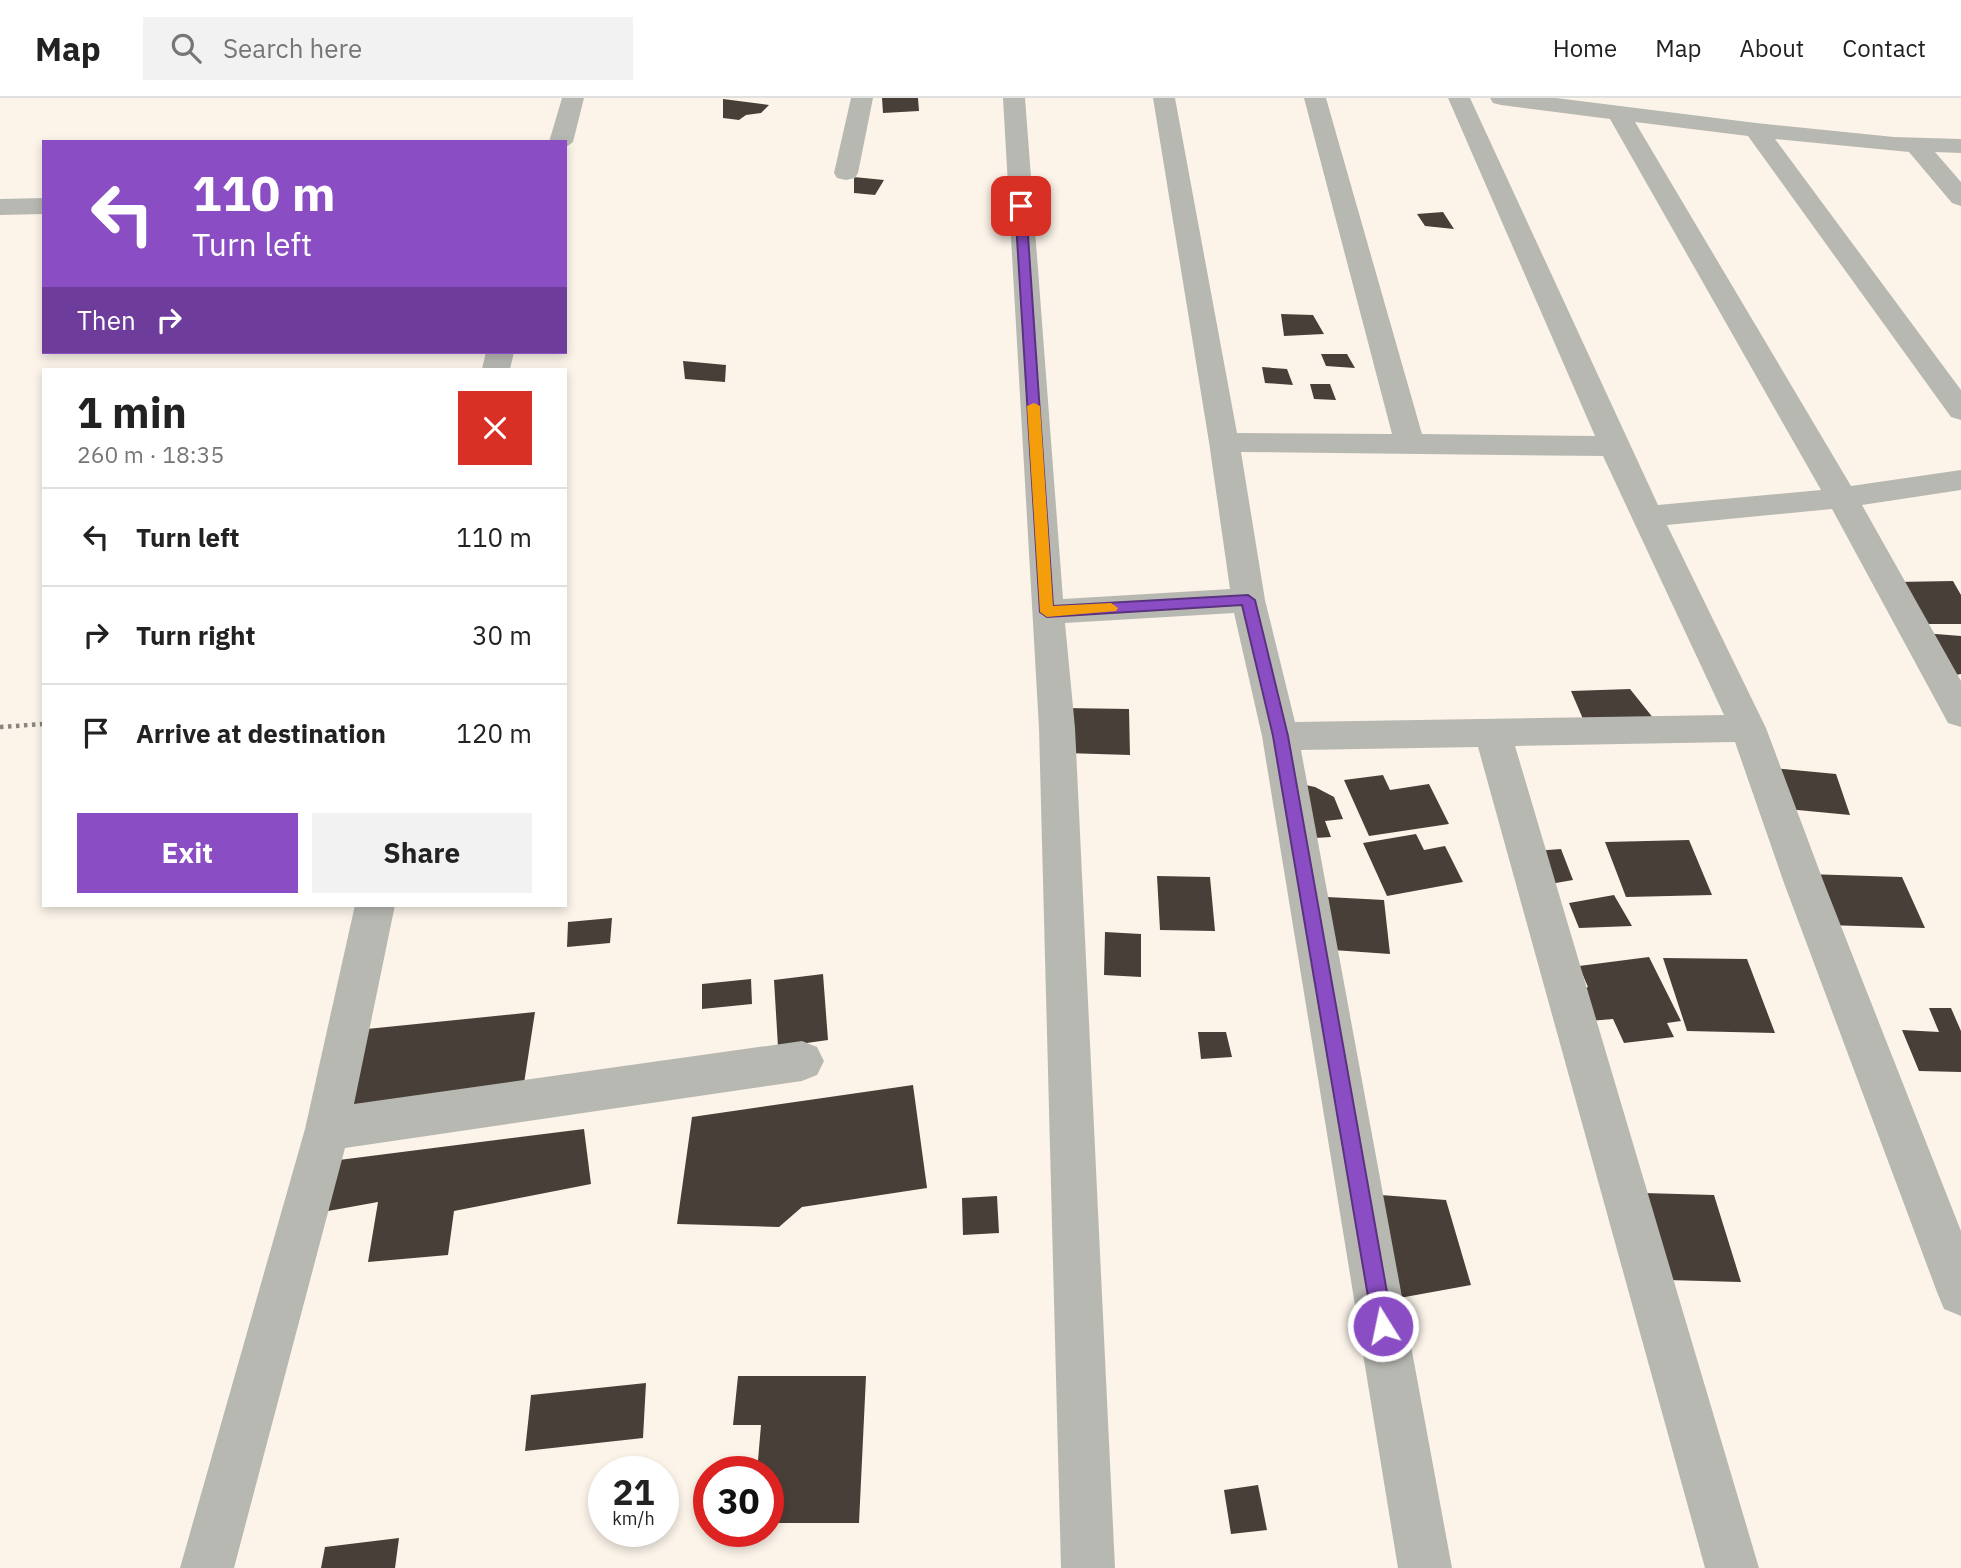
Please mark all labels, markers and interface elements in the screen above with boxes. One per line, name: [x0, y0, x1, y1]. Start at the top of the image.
search box: [143, 17, 633, 80]
text: Map: [35, 27, 101, 70]
icon: search: [167, 29, 205, 67]
text: Search here: [223, 31, 362, 65]
text: Home: [1553, 32, 1617, 64]
text: Map: [1655, 32, 1701, 64]
text: About: [1739, 32, 1804, 64]
text: Contact: [1842, 32, 1926, 64]
text: 110 m: [192, 161, 336, 224]
icon: left: [77, 168, 168, 259]
pin: [991, 176, 1051, 236]
icon: arrive: [1002, 187, 1040, 225]
text: Turn left: [192, 223, 312, 265]
icon: right: [150, 301, 188, 339]
text: Then: [77, 303, 136, 337]
text: 1 min: [77, 385, 187, 440]
button: close: [458, 391, 532, 465]
text: 260 m · 18:35: [77, 439, 224, 469]
icon: left: [77, 518, 115, 556]
text: Turn left: [136, 520, 239, 554]
text: 110 m: [456, 520, 532, 554]
icon: right: [77, 616, 115, 654]
text: Turn right: [136, 618, 255, 652]
text: 30 m: [472, 618, 532, 652]
icon: arrive: [77, 714, 115, 752]
text: Arrive at destination: [136, 716, 386, 750]
text: 120 m: [456, 716, 532, 750]
button: Exit: [77, 813, 298, 893]
button: Share: [312, 813, 532, 893]
position arrow: [1346, 1289, 1420, 1363]
speed limit sign: 30: [693, 1456, 784, 1547]
text: 21: [612, 1469, 655, 1515]
text: km/h: [612, 1507, 655, 1530]

